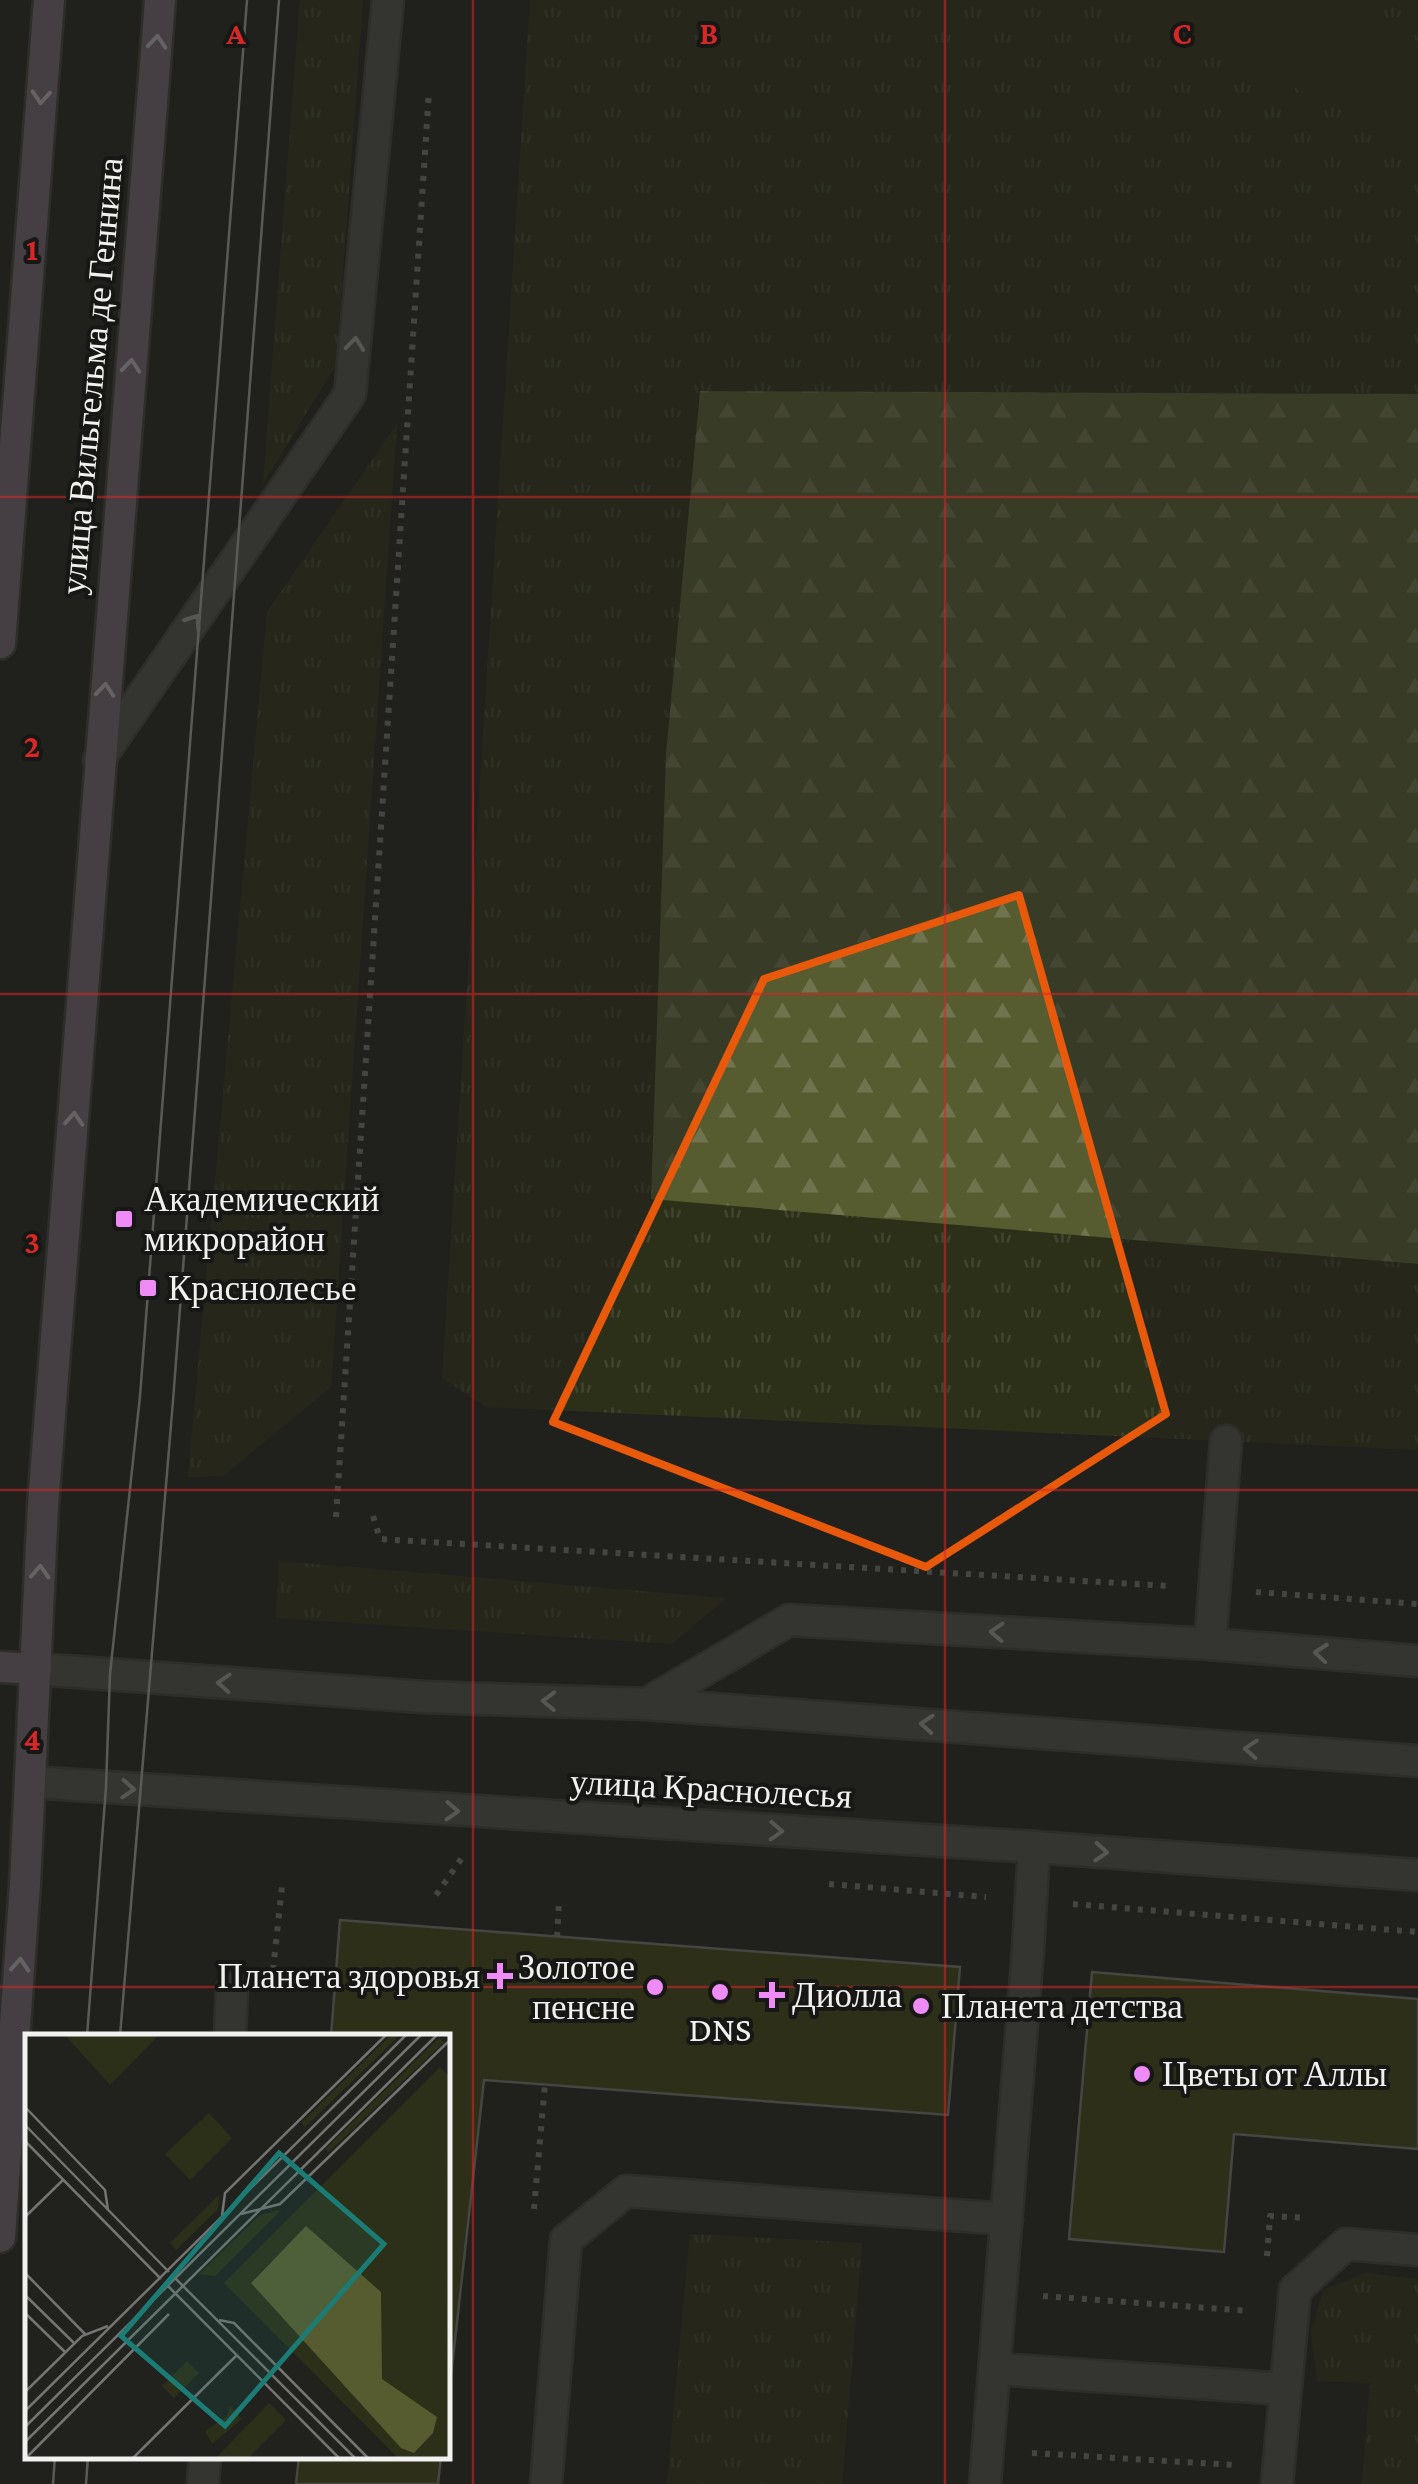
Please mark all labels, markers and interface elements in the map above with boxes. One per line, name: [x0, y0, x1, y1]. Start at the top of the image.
text: A: [225, 15, 246, 51]
text: B: [700, 15, 718, 51]
text: C: [1172, 15, 1192, 51]
one-way arrow: [146, 34, 167, 50]
one-way arrow: [31, 90, 52, 106]
street label: улица Вильгельма де Геннина: [53, 155, 131, 596]
text: 1: [26, 231, 38, 267]
one-way arrow: [344, 336, 365, 352]
one-way arrow: [120, 357, 141, 373]
one-way arrow: [182, 613, 200, 632]
one-way arrow: [94, 681, 115, 697]
text: 2: [24, 728, 40, 764]
one-way arrow: [63, 1110, 85, 1126]
place label: Академический микрорайон: [144, 1180, 380, 1259]
marker: Академический микрорайон: [113, 1208, 135, 1230]
text: 3: [24, 1224, 40, 1260]
place label: Краснолесье: [168, 1269, 357, 1308]
marker: Краснолесье: [137, 1277, 159, 1299]
one-way arrow: [30, 1563, 51, 1579]
one-way arrow: [988, 1622, 1004, 1643]
one-way arrow: [1312, 1643, 1328, 1665]
one-way arrow: [216, 1672, 232, 1694]
one-way arrow: [540, 1690, 556, 1711]
one-way arrow: [918, 1714, 934, 1736]
text: 4: [23, 1721, 41, 1757]
one-way arrow: [1243, 1738, 1259, 1760]
street label: улица Краснолесья: [569, 1762, 853, 1816]
one-way arrow: [120, 1778, 136, 1799]
one-way arrow: [444, 1800, 460, 1821]
one-way arrow: [769, 1820, 785, 1841]
one-way arrow: [1093, 1840, 1109, 1862]
place label: Золотое пенсне: [518, 1948, 635, 2027]
one-way arrow: [8, 1956, 30, 1972]
place label: Планета здоровья: [218, 1957, 480, 1996]
marker: Планета здоровья: [489, 1965, 511, 1987]
marker: Золотое пенсне: [644, 1976, 666, 1998]
place label: Диолла: [792, 1976, 903, 2015]
marker: DNS: [709, 1981, 731, 2003]
marker: Диолла: [761, 1984, 783, 2006]
place label: Планета детства: [941, 1987, 1183, 2026]
marker: Планета детства: [910, 1995, 932, 2017]
place label: DNS: [689, 2010, 751, 2049]
inset map: [25, 2034, 450, 2459]
place label: Цветы от Аллы: [1162, 2055, 1387, 2094]
marker: Цветы от Аллы: [1131, 2063, 1153, 2085]

